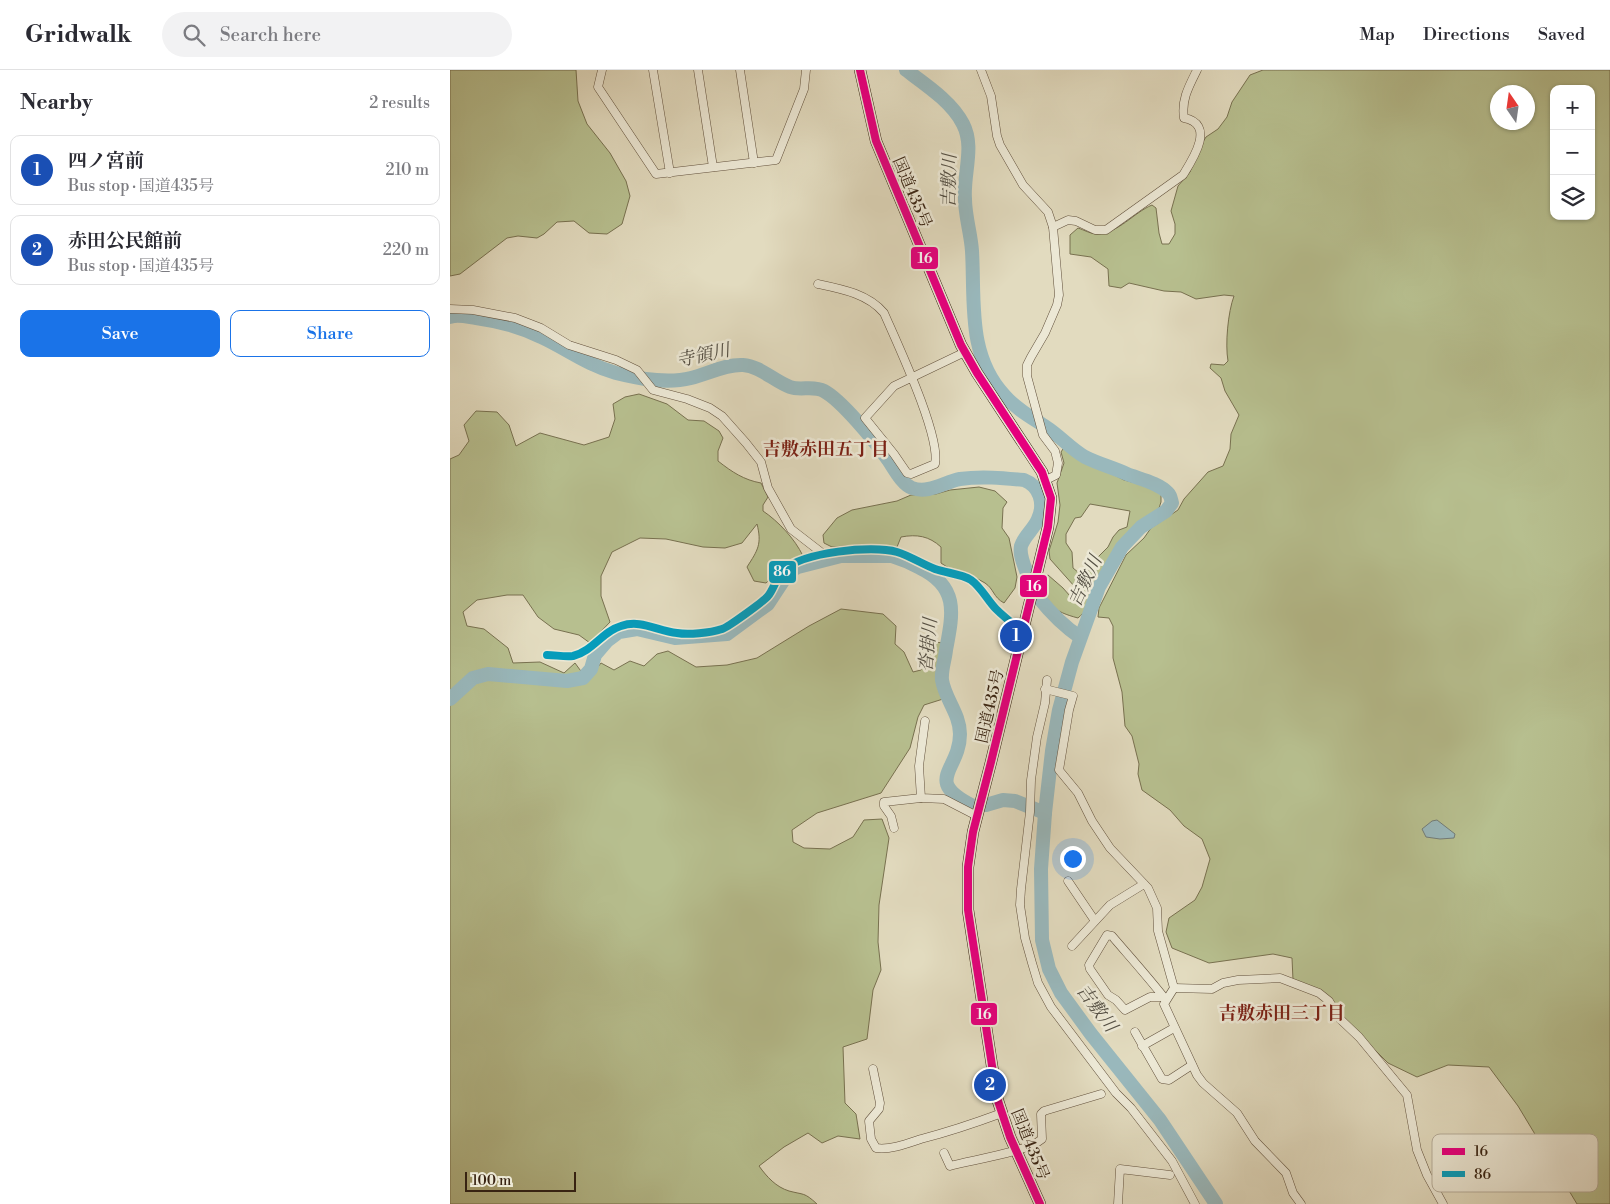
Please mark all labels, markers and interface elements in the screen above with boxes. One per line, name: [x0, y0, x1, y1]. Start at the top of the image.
search box: [162, 12, 512, 57]
text: Gridwalk: [25, 20, 132, 50]
icon: search: [180, 21, 208, 49]
text: Search here: [220, 23, 321, 47]
text: Map: [1359, 23, 1395, 46]
text: Directions: [1423, 23, 1510, 46]
text: Saved: [1538, 23, 1585, 46]
north arrow: [1490, 85, 1535, 130]
map controls: [1550, 85, 1595, 220]
button: +: [1550, 85, 1595, 130]
text: Nearby: [20, 90, 93, 116]
text: 2 results: [369, 93, 430, 113]
button: −: [1550, 130, 1595, 175]
text: 四ノ宮前: [68, 149, 144, 173]
water label: 吉敷川: [938, 152, 962, 208]
street label: 国道435号: [888, 154, 936, 231]
text: 1: [33, 160, 41, 180]
text: 210 m: [385, 160, 429, 180]
button: layers: [1550, 175, 1595, 220]
text: Bus stop · 国道435号: [68, 176, 214, 196]
text: 赤田公民館前: [68, 229, 182, 253]
text: 2: [32, 240, 42, 260]
text: 220 m: [383, 240, 429, 260]
line badge: 16: [910, 246, 939, 270]
text: 16: [917, 250, 933, 268]
text: Bus stop · 国道435号: [68, 256, 214, 276]
button: Save: [20, 310, 220, 357]
button: Share: [230, 310, 430, 357]
water label: 寺領川: [674, 338, 734, 372]
district label: 吉敷赤田五丁目: [763, 438, 889, 461]
water label: 吉敷川: [1064, 550, 1108, 611]
line badge: 86: [768, 560, 797, 584]
text: 86: [773, 563, 791, 581]
line badge: 16: [1019, 574, 1048, 598]
text: 16: [1026, 578, 1042, 596]
water label: 沓掛川: [915, 615, 942, 673]
pin: 1: [1000, 617, 1032, 655]
street label: 国道435号: [972, 667, 1008, 745]
your location: [1060, 846, 1086, 872]
water label: 吉敷川: [1071, 980, 1123, 1038]
line badge: 16: [970, 1002, 998, 1026]
district label: 吉敷赤田三丁目: [1219, 1002, 1345, 1025]
text: 16: [976, 1006, 992, 1024]
pin: 2: [974, 1066, 1006, 1104]
street label: 国道435号: [1007, 1106, 1053, 1183]
legend: [1432, 1134, 1598, 1192]
text: 16: [1474, 1143, 1489, 1161]
text: 86: [1474, 1166, 1492, 1184]
scale bar: [465, 1169, 576, 1192]
text: 100 m: [472, 1172, 511, 1190]

